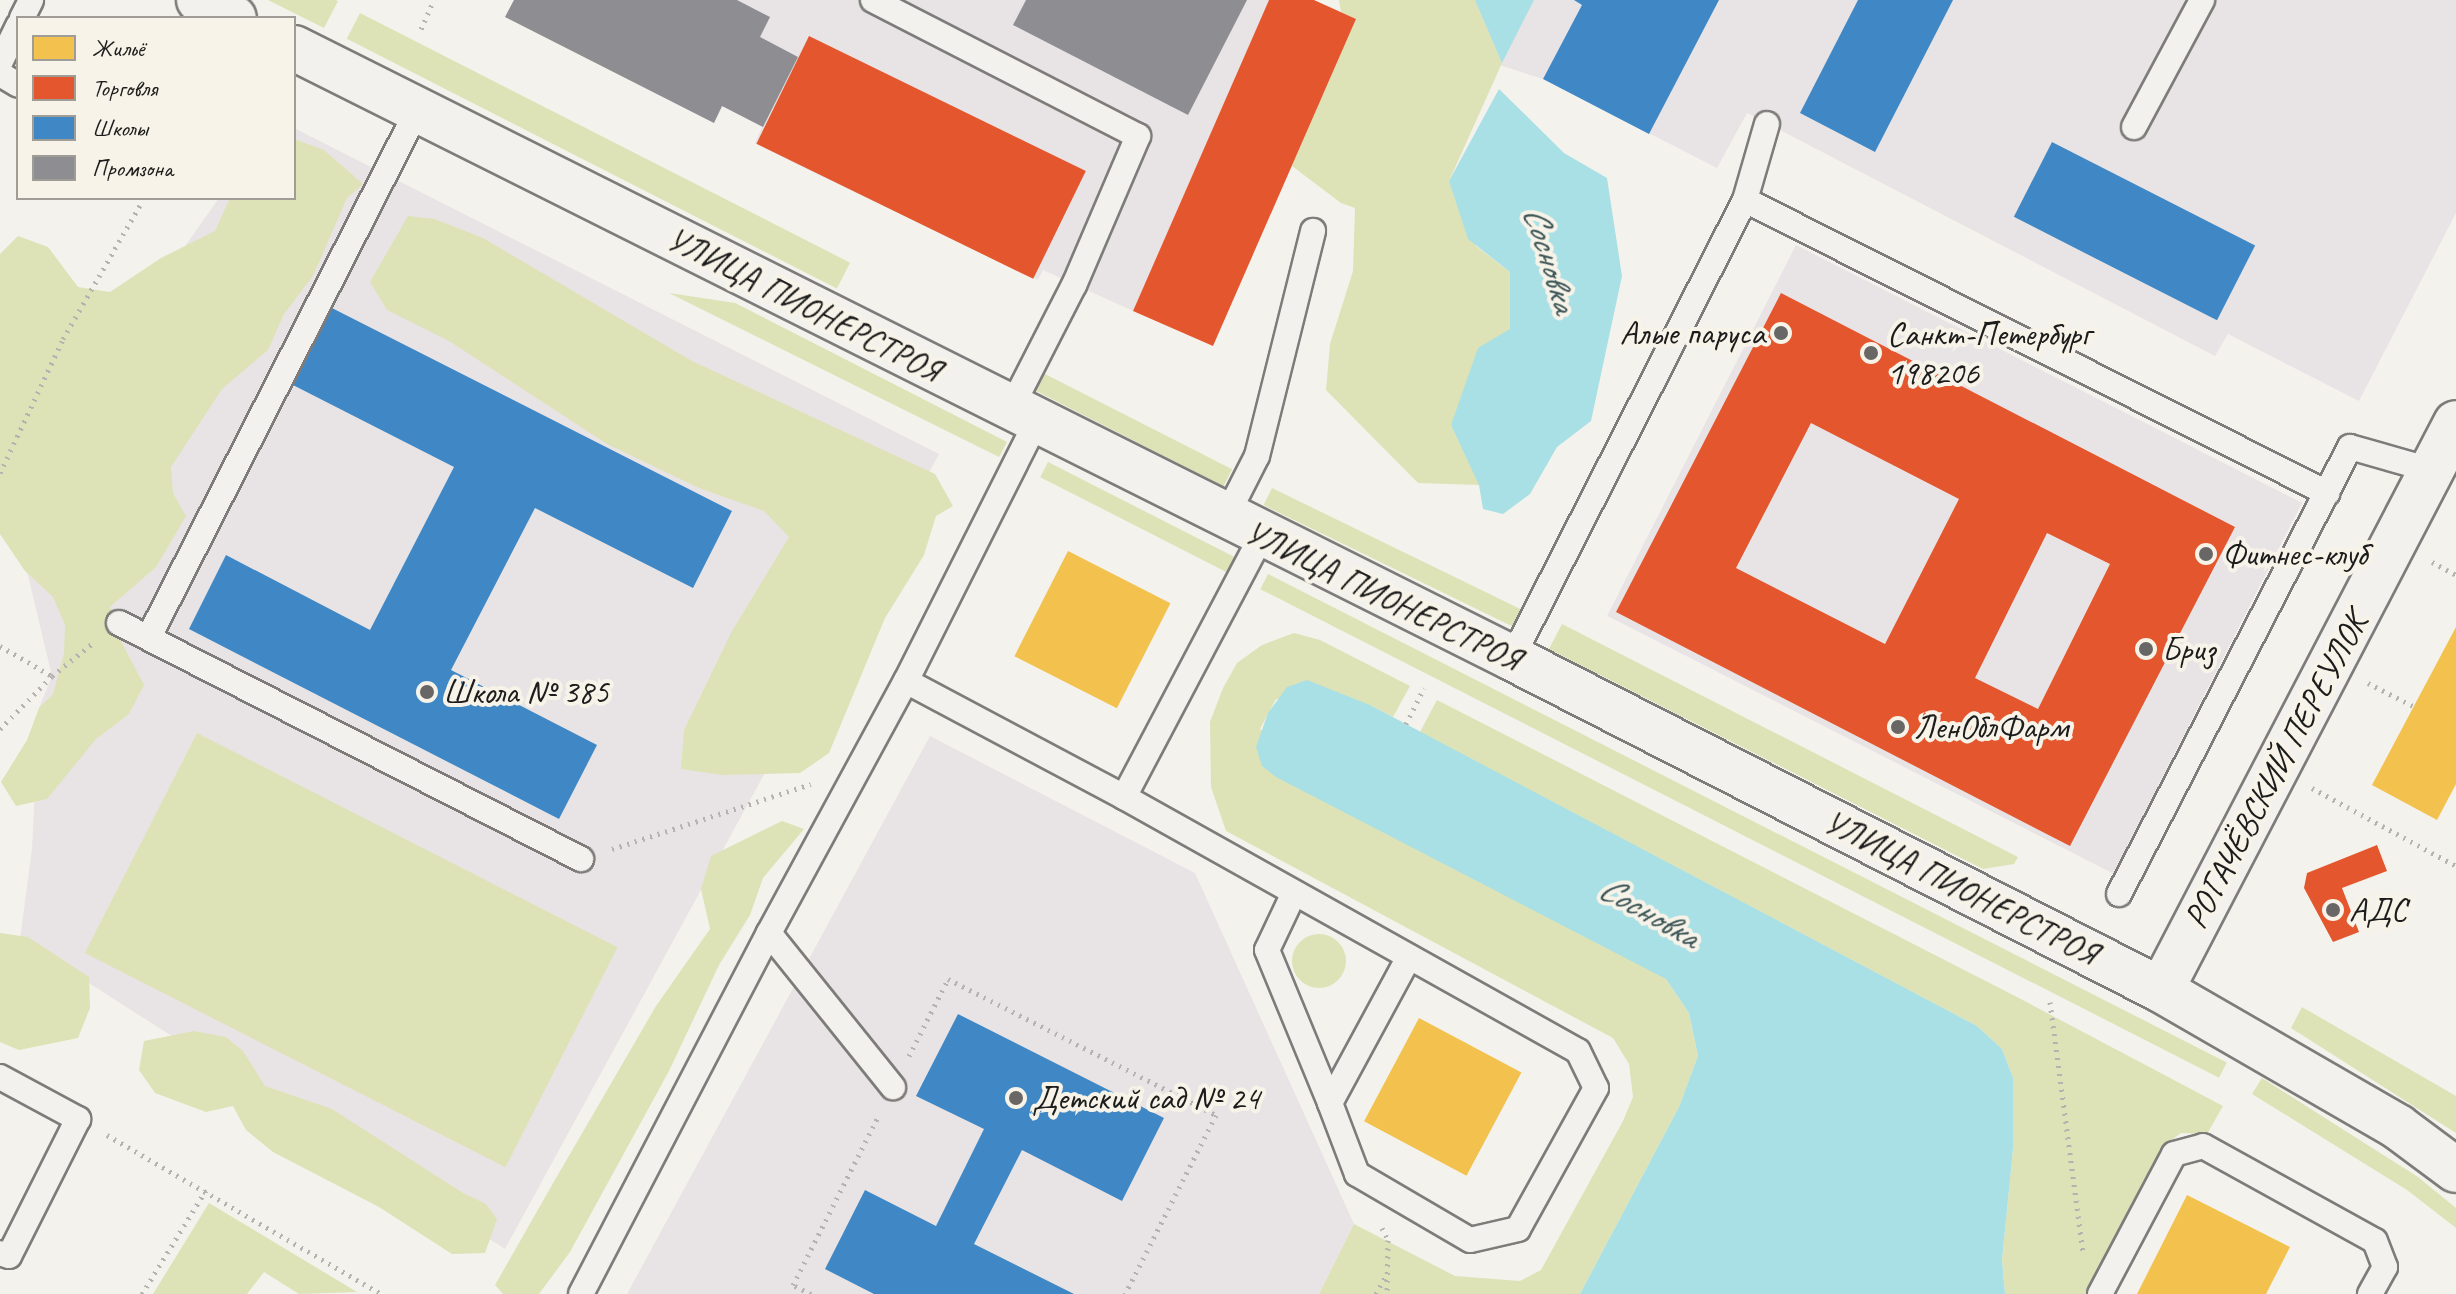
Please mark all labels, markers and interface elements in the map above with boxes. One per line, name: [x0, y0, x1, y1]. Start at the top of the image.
legend: [16, 16, 296, 200]
text: Жильё: [92, 33, 144, 63]
text: Торговля: [92, 73, 157, 103]
text: Школы: [92, 113, 148, 143]
text: Промзона: [92, 153, 173, 183]
water label: Сосновка: [1514, 201, 1586, 317]
street label: УЛИЦА ПИОНЕРСТРОЯ: [661, 217, 947, 391]
place label: Алые паруса: [1619, 313, 1765, 353]
place label: Санкт-Петербург 198206: [1887, 313, 2090, 392]
marker: Алые паруса: [1772, 324, 1790, 342]
marker: Санкт-Петербург 198206: [1862, 344, 1880, 362]
street label: УЛИЦА ПИОНЕРСТРОЯ: [1239, 511, 1527, 679]
place label: Фитнес-клуб: [2222, 534, 2367, 574]
marker: Фитнес-клуб: [2197, 545, 2215, 563]
street label: РОГАЧЁВСКИЙ ПЕРЕУЛОК: [2174, 605, 2376, 935]
place label: Бриз: [2162, 629, 2215, 669]
marker: Бриз: [2137, 640, 2155, 658]
place label: Школа № 385: [443, 672, 608, 712]
marker: Школа № 385: [418, 683, 436, 701]
place label: ЛенОблФарм: [1914, 707, 2068, 747]
marker: ЛенОблФарм: [1889, 718, 1907, 736]
street label: УЛИЦА ПИОНЕРСТРОЯ: [1818, 800, 2104, 974]
water label: Сосновка: [1591, 866, 1707, 958]
place label: АДС: [2349, 890, 2407, 930]
marker: АДС: [2324, 901, 2342, 919]
place label: Детский сад № 24: [1032, 1078, 1260, 1118]
marker: Детский сад № 24: [1007, 1089, 1025, 1107]

